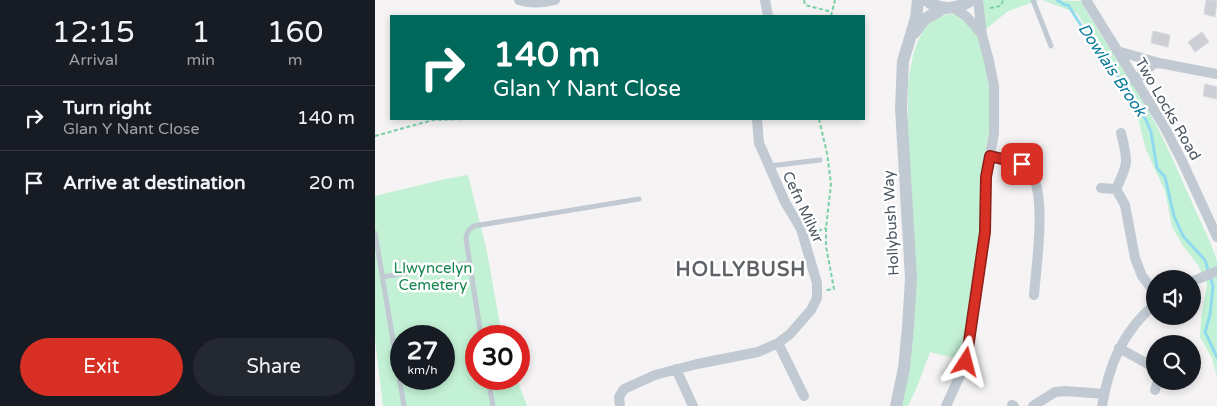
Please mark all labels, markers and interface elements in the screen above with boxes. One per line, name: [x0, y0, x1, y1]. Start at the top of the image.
text: 12:15: [52, 14, 135, 51]
text: 1: [191, 14, 210, 51]
text: 160: [267, 14, 323, 51]
water label: Dowlais Brook: [1074, 20, 1151, 121]
text: 140 m: [493, 34, 600, 76]
icon: right: [410, 35, 475, 100]
text: Arrival: [69, 50, 118, 70]
text: min: [187, 50, 215, 70]
text: m: [288, 50, 302, 70]
street label: Two Locks Road: [1131, 54, 1205, 164]
text: Glan Y Nant Close: [493, 76, 681, 102]
text: Turn right: [63, 97, 151, 119]
icon: right: [20, 104, 48, 132]
text: 140 m: [297, 107, 355, 129]
text: Glan Y Nant Close: [63, 119, 200, 139]
pin: [1001, 143, 1043, 185]
icon: arrive: [1008, 150, 1036, 178]
street label: Cefn Milwr: [779, 168, 828, 246]
icon: arrive: [20, 169, 48, 197]
street label: Hollybush Way: [879, 170, 903, 276]
text: Arrive at destination: [63, 172, 246, 194]
text: 20 m: [309, 172, 355, 194]
district label: HOLLYBUSH: [676, 258, 806, 282]
park label: Llwyncelyn Cemetery: [394, 259, 472, 294]
map controls: [1146, 270, 1201, 390]
button: sound: [1146, 270, 1201, 325]
speed limit sign: 30: [465, 325, 530, 390]
position arrow: [939, 335, 991, 387]
button: search: [1146, 335, 1201, 390]
text: 27: [407, 336, 438, 366]
button: Exit: [20, 338, 183, 396]
button: Share: [193, 338, 355, 396]
text: km/h: [407, 363, 438, 377]

